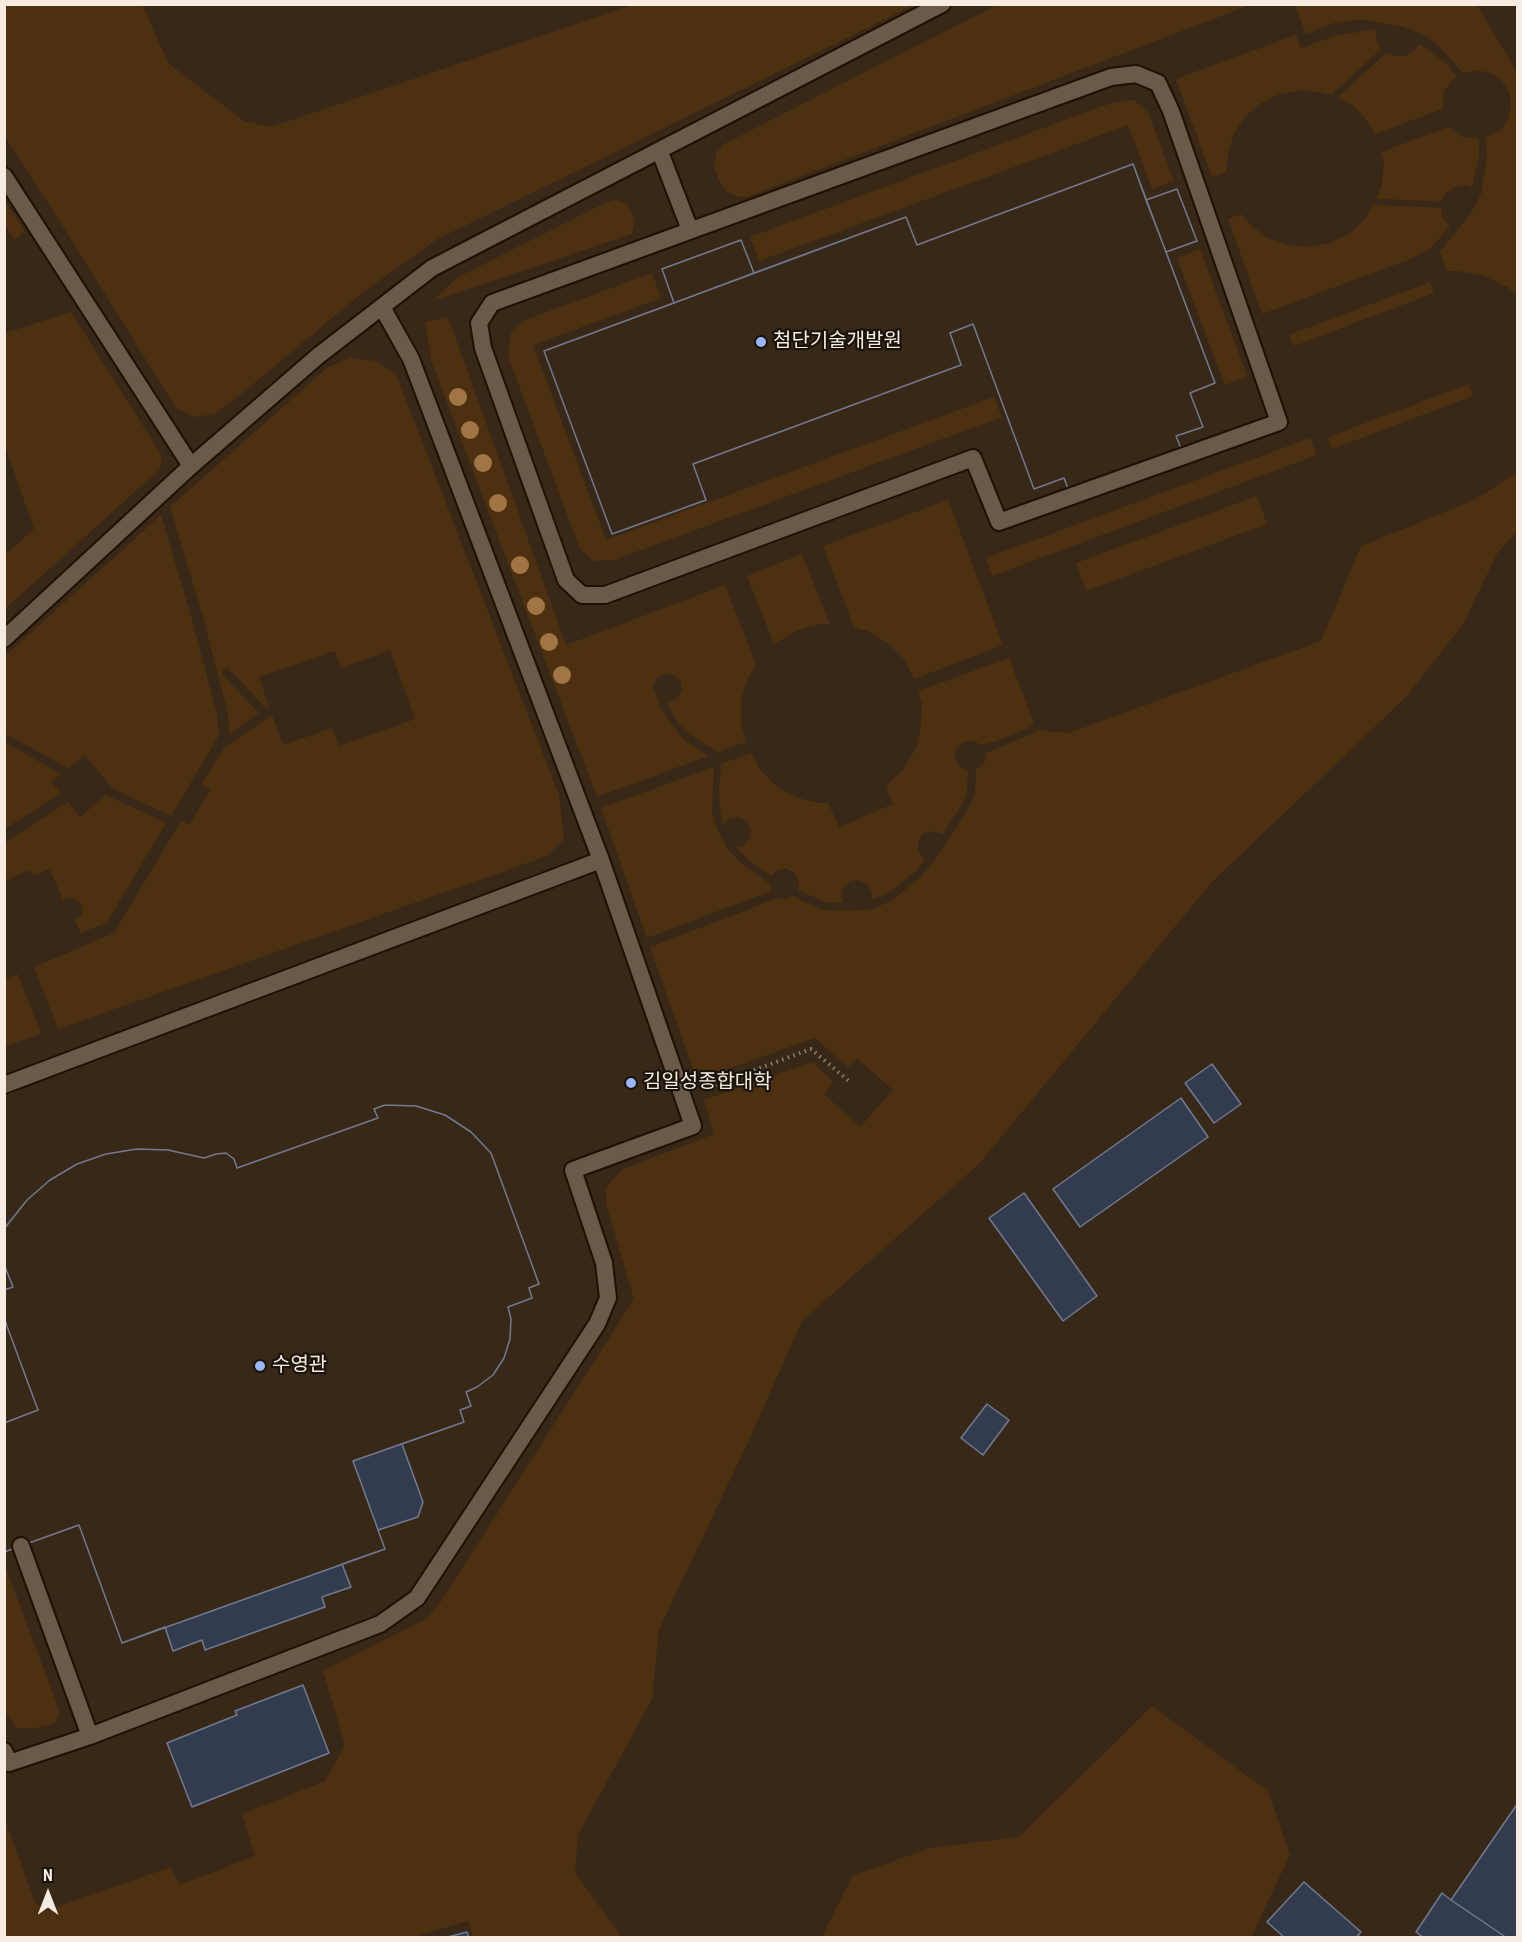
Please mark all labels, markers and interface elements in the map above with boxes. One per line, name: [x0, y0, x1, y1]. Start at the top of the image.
place label: 첨단기술개발원: [773, 330, 902, 354]
marker: 첨단기술개발원: [754, 335, 768, 349]
place label: 김일성종합대학: [643, 1071, 772, 1095]
marker: 김일성종합대학: [624, 1076, 638, 1090]
place label: 수영관: [272, 1354, 327, 1378]
marker: 수영관: [253, 1359, 267, 1373]
north arrow: [18, 1864, 78, 1924]
text: N: [43, 1866, 53, 1885]

